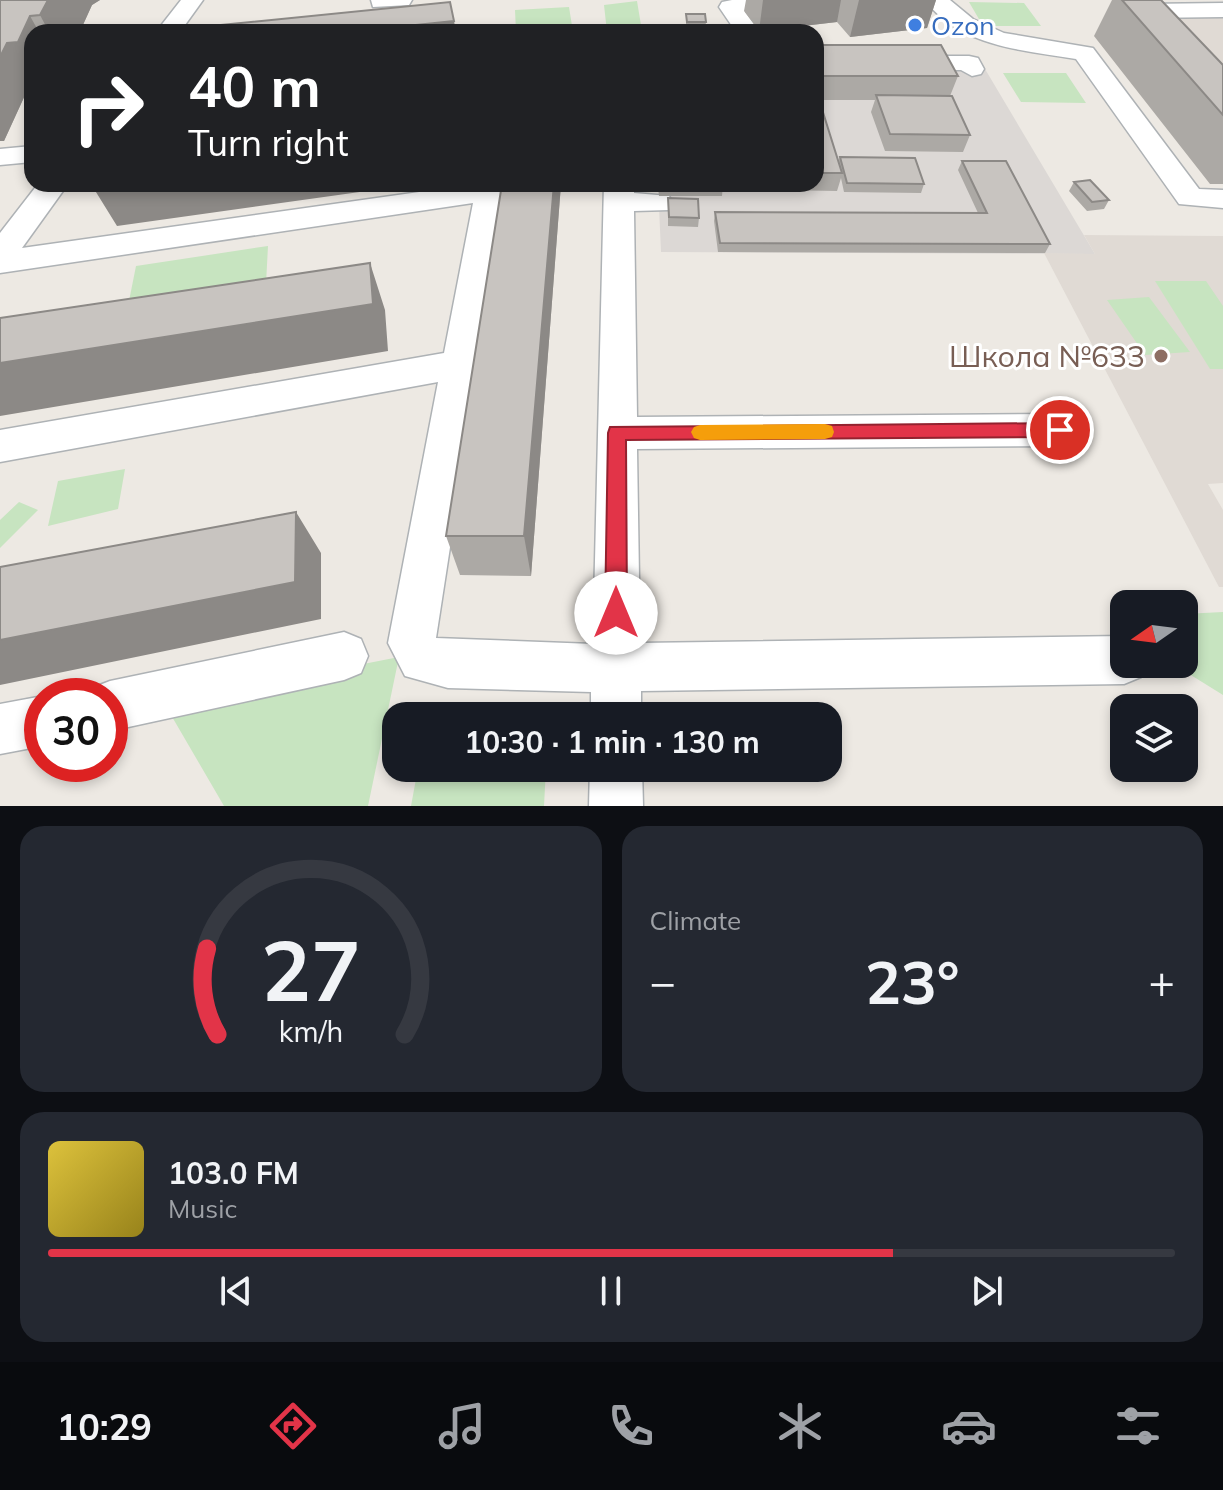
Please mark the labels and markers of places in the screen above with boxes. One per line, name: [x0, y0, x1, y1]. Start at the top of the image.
place label: Ozon: [931, 9, 994, 42]
marker: Ozon: [906, 16, 924, 34]
place label: Школа №633: [949, 337, 1145, 375]
marker: Школа №633: [1152, 347, 1170, 365]
pin: [1026, 396, 1094, 464]

